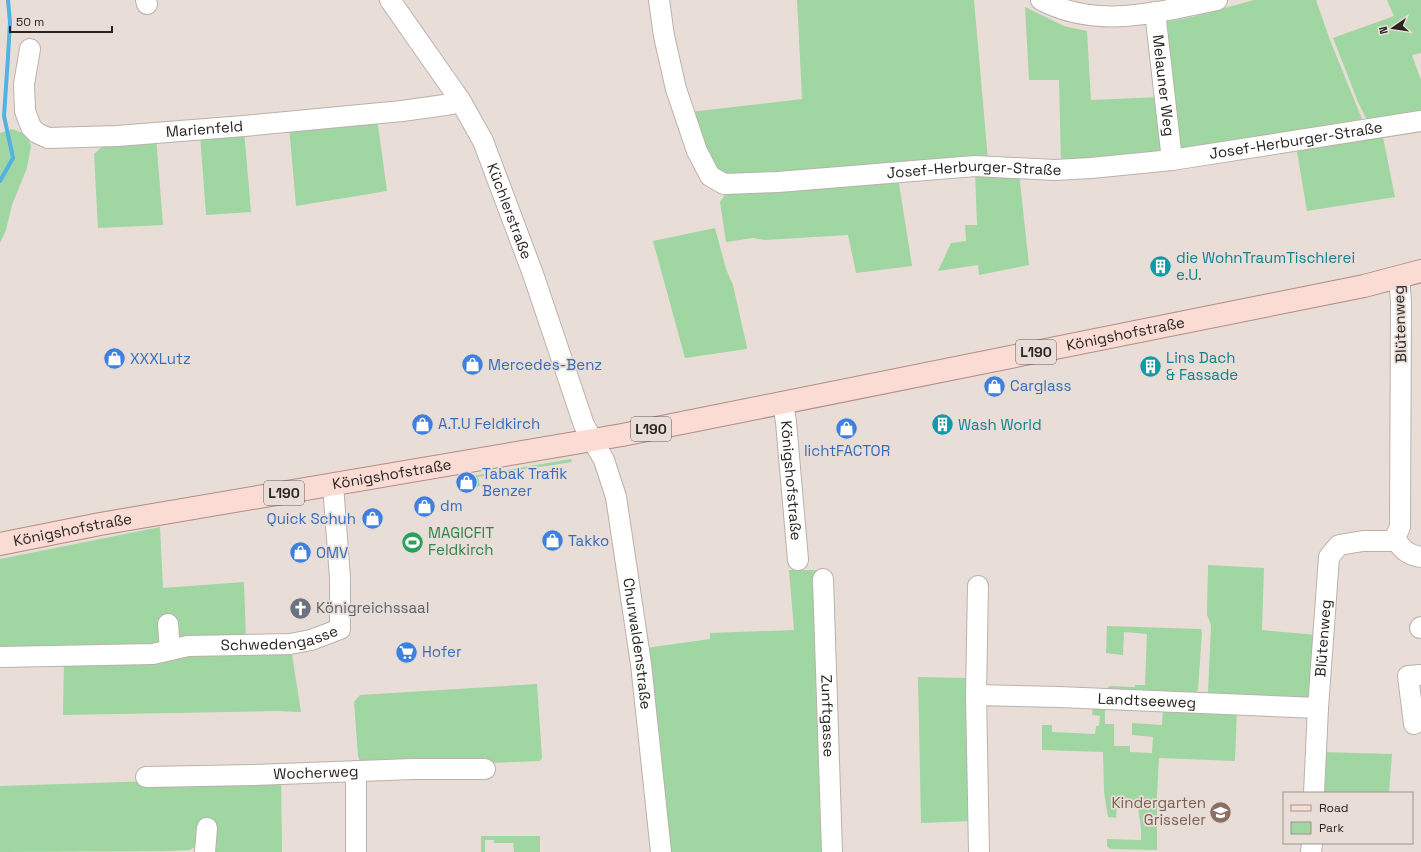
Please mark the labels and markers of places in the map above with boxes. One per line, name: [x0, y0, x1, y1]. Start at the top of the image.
place label: die WohnTraumTischlerei e.U.: [1176, 248, 1355, 284]
building icon: die WohnTraumTischlerei e.U.: [1147, 254, 1173, 280]
shop icon: XXXLutz: [102, 346, 128, 372]
place label: Lins Dach & Fassade: [1166, 348, 1238, 384]
place label: XXXLutz: [130, 349, 191, 368]
shop icon: Mercedes-Benz: [459, 352, 485, 378]
building icon: Lins Dach & Fassade: [1137, 354, 1163, 380]
place label: Mercedes-Benz: [488, 355, 602, 374]
shop icon: Carglass: [982, 373, 1008, 399]
place label: Carglass: [1010, 376, 1071, 395]
shop icon: A.T.U Feldkirch: [410, 411, 436, 437]
building icon: Wash World: [930, 412, 956, 438]
place label: A.T.U Feldkirch: [438, 414, 540, 433]
shop icon: lichtFACTOR: [834, 415, 860, 441]
place label: Wash World: [958, 415, 1042, 434]
place label: lichtFACTOR: [804, 441, 890, 460]
place label: Tabak Trafik Benzer: [482, 464, 567, 500]
shop icon: Tabak Trafik Benzer: [453, 470, 479, 496]
shop icon: dm: [412, 493, 438, 519]
place label: dm: [440, 496, 463, 515]
shop icon: Quick Schuh: [359, 506, 385, 532]
place label: Quick Schuh: [267, 509, 356, 528]
place label: MAGICFIT Feldkirch: [428, 523, 494, 559]
shop icon: Takko: [539, 528, 565, 554]
sports icon: MAGICFIT Feldkirch: [399, 529, 425, 555]
place label: Takko: [568, 531, 609, 550]
shop icon: OMV: [288, 540, 314, 566]
place label: OMV: [316, 543, 348, 562]
church icon: Königreichssaal: [287, 595, 313, 621]
place label: Königreichssaal: [316, 598, 429, 617]
supermarket icon: Hofer: [394, 639, 420, 665]
place label: Hofer: [422, 642, 462, 661]
place label: Kindergarten Grisseler: [1111, 793, 1206, 829]
school or university icon: Kindergarten Grisseler: [1208, 799, 1234, 825]

